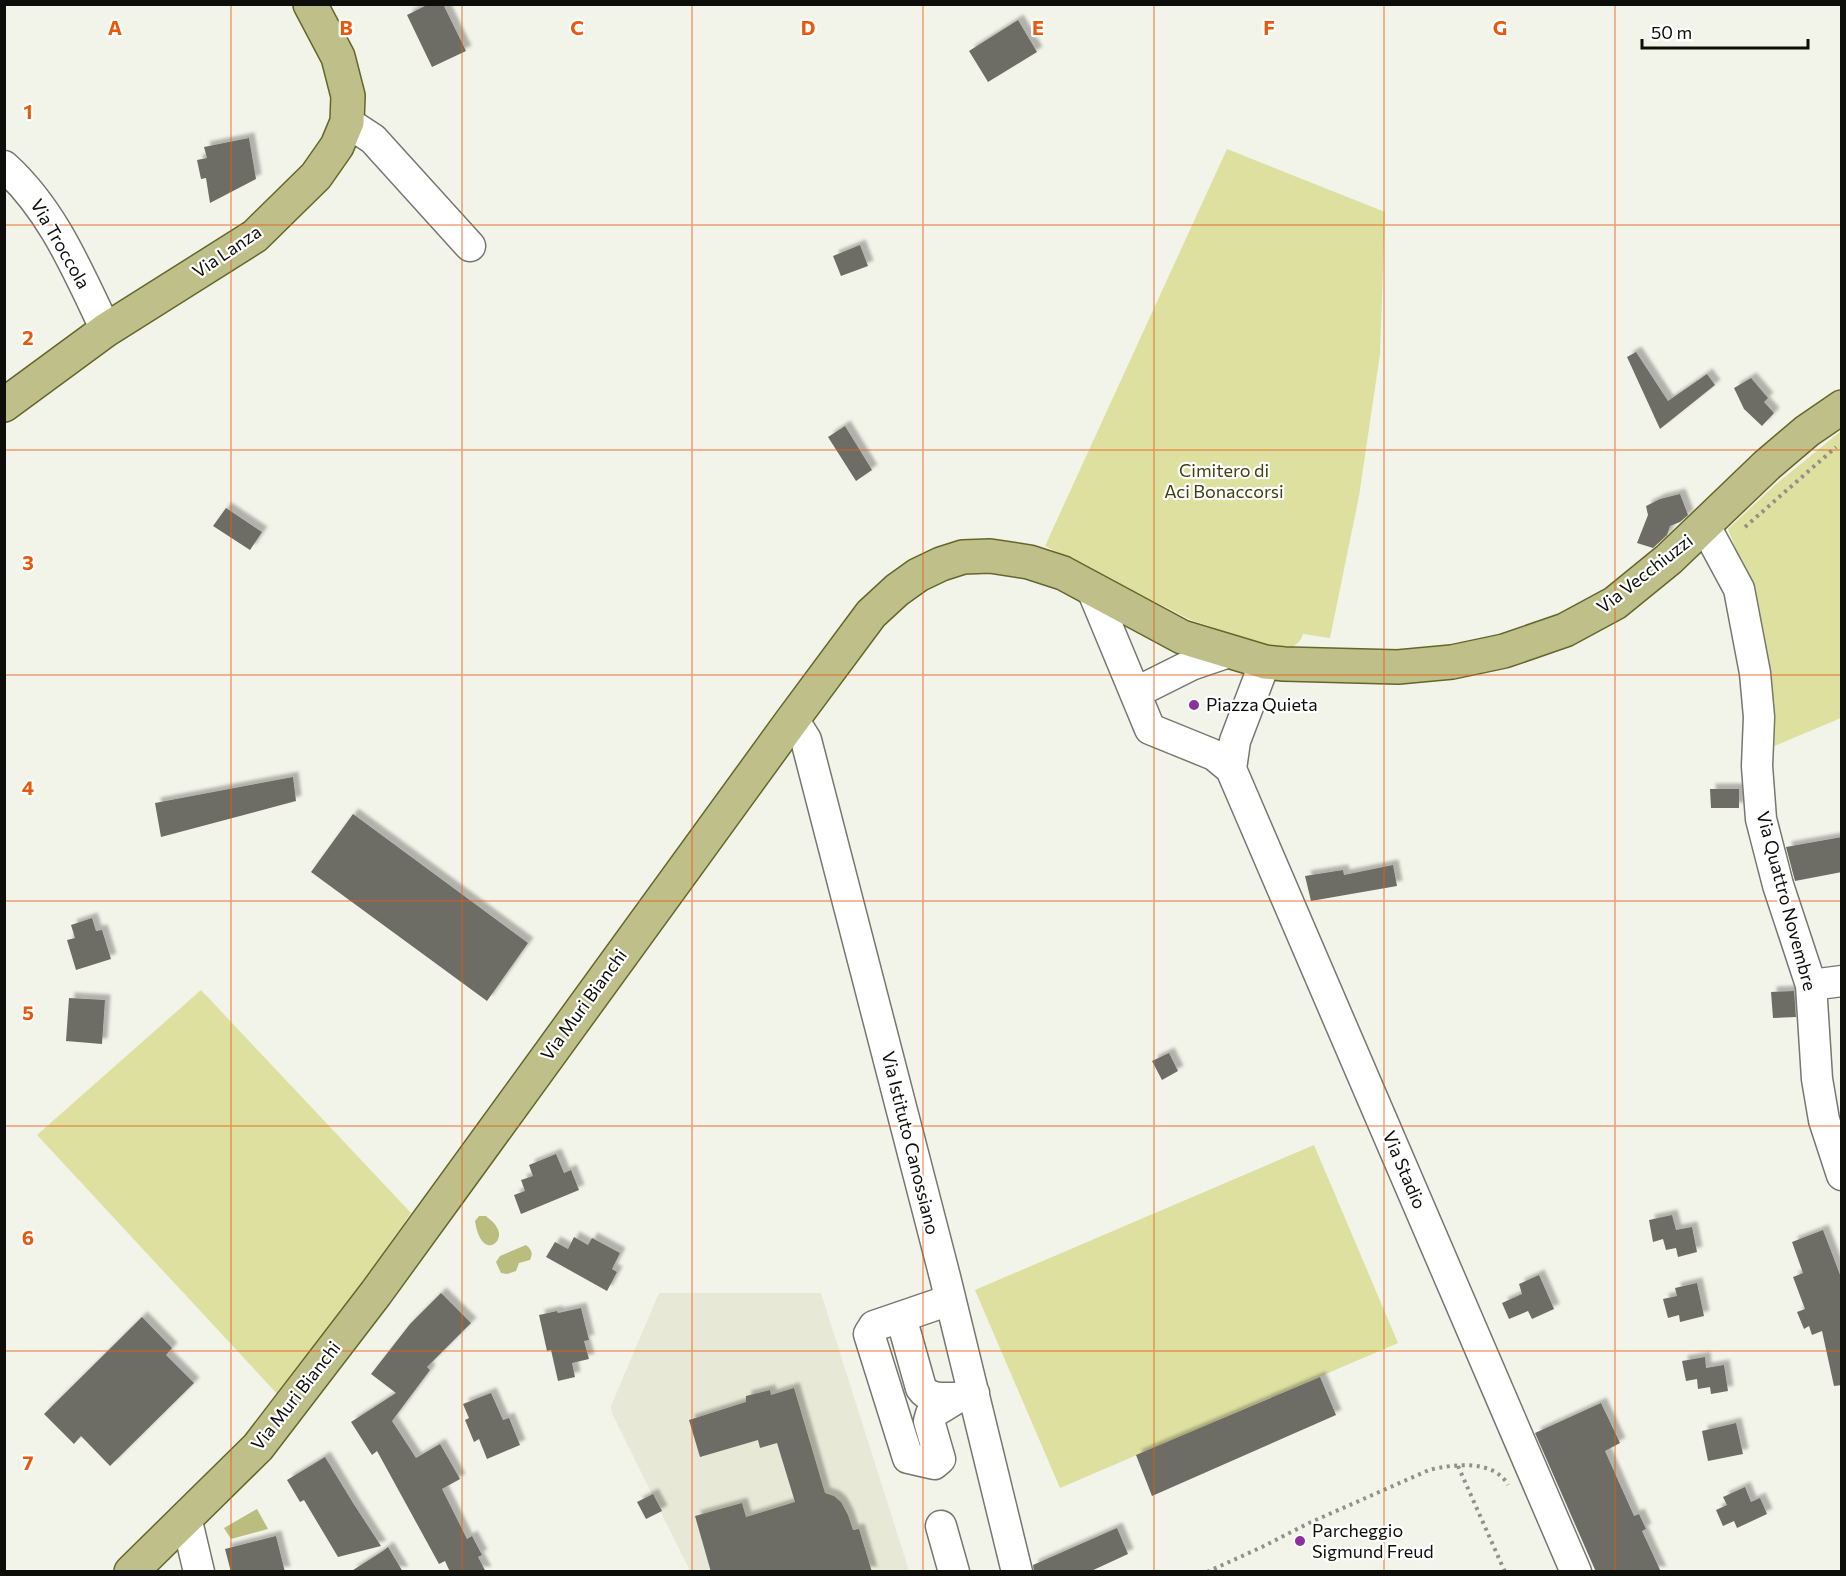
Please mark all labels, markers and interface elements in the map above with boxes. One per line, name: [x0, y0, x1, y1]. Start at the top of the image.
scale bar: [1642, 12, 1808, 50]
text: A: [108, 15, 122, 39]
text: B: [339, 15, 353, 39]
text: C: [570, 15, 584, 39]
text: D: [801, 15, 815, 39]
text: E: [1032, 15, 1044, 39]
text: F: [1263, 15, 1275, 39]
text: G: [1493, 15, 1507, 39]
text: 50 m: [1651, 21, 1692, 43]
text: 1: [23, 99, 33, 123]
street label: Via Troccola: [26, 195, 95, 292]
street label: Via Lanza: [188, 220, 265, 282]
text: 2: [22, 325, 34, 349]
park label: Cimitero di Aci Bonaccorsi: [1164, 459, 1284, 502]
street label: Via Vecchiuzzi: [1592, 529, 1697, 618]
text: 3: [22, 550, 34, 574]
place label: Piazza Quieta: [1206, 693, 1318, 715]
marker: Piazza Quieta: [1187, 698, 1201, 712]
text: 4: [22, 775, 34, 799]
street label: Via Quattro Novembre: [1752, 809, 1822, 993]
street label: Via Muri Bianchi: [535, 944, 631, 1064]
text: 5: [22, 1000, 34, 1024]
street label: Via Istituto Canossiano: [878, 1049, 944, 1237]
street label: Via Stadio: [1379, 1127, 1431, 1212]
text: 6: [22, 1225, 34, 1249]
street label: Via Muri Bianchi: [246, 1337, 345, 1454]
text: 7: [23, 1450, 34, 1474]
place label: Parcheggio Sigmund Freud: [1312, 1519, 1434, 1562]
marker: Parcheggio Sigmund Freud: [1293, 1534, 1307, 1548]

